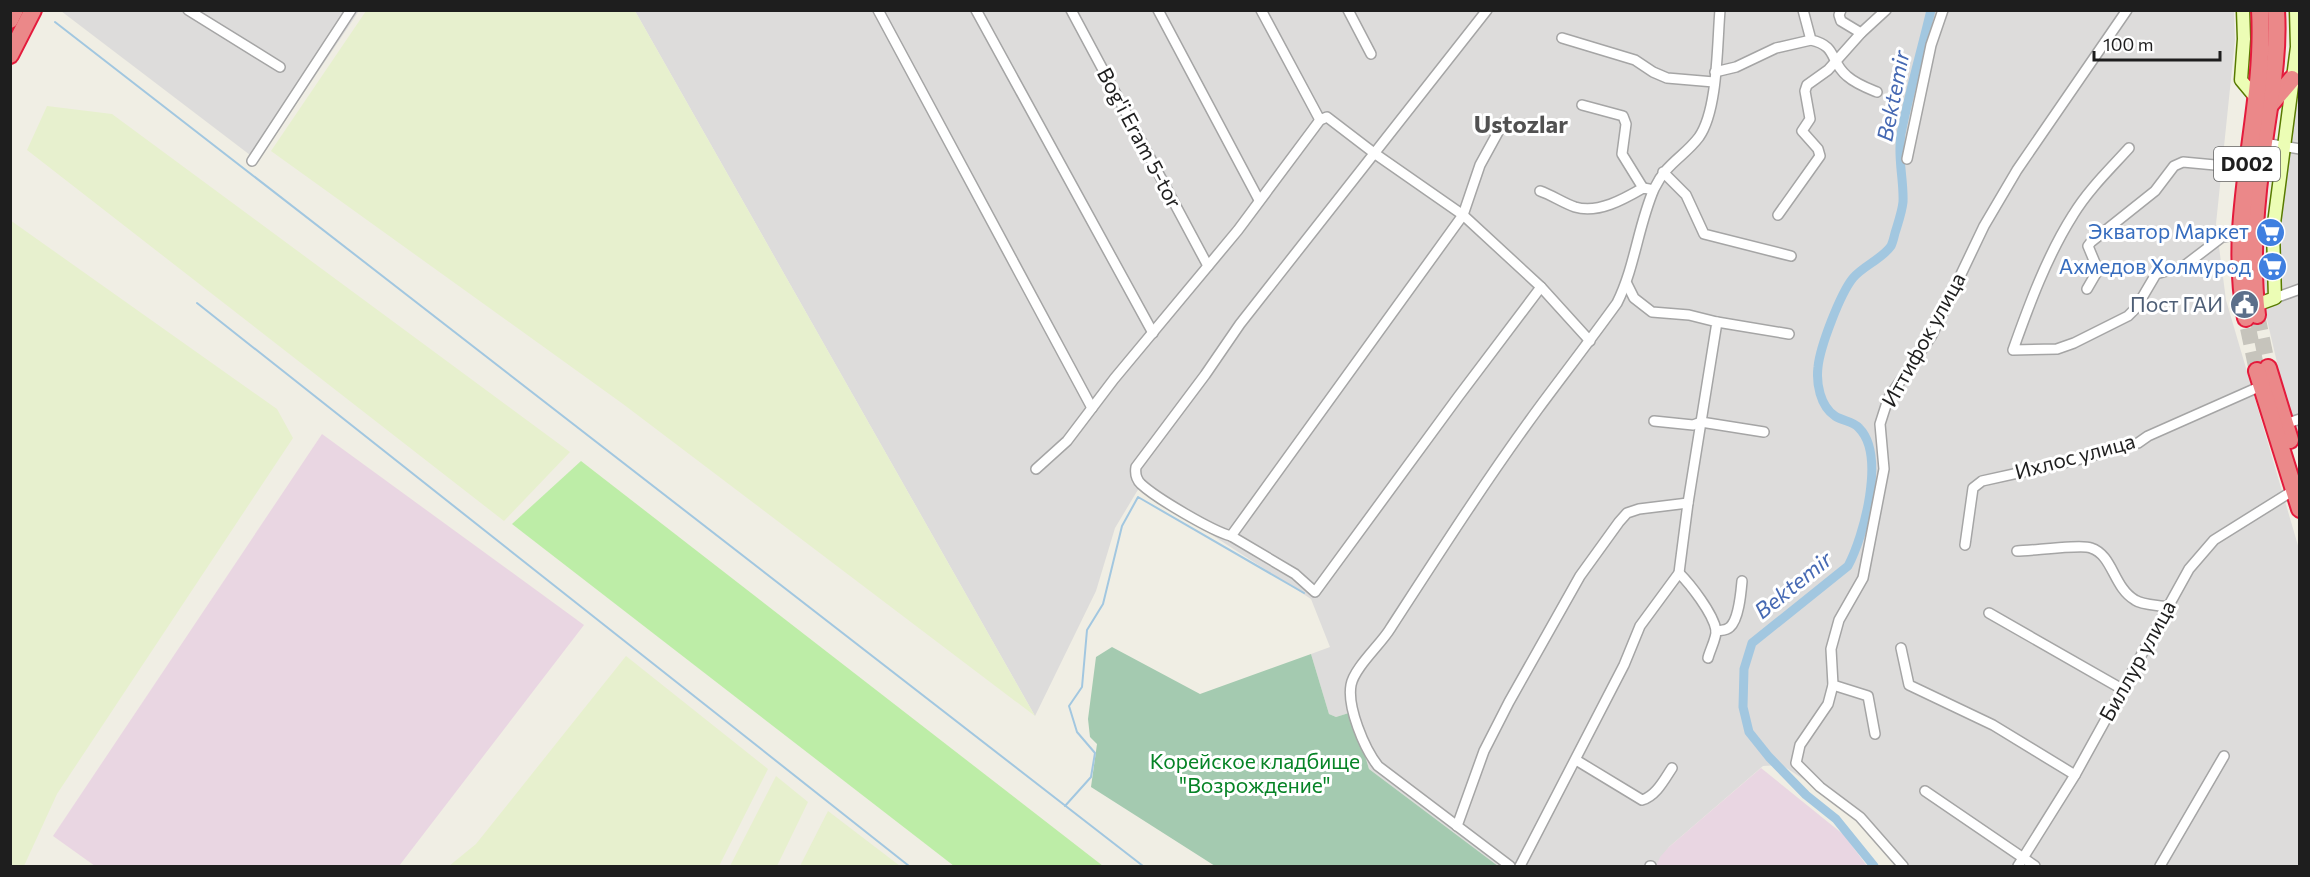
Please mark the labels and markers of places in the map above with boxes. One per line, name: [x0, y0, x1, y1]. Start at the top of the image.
supermarket icon: Экватор Маркет: [2254, 216, 2286, 248]
place label: Экватор Маркет: [2088, 218, 2249, 243]
supermarket icon: Ахмедов Холмурод: [2256, 251, 2288, 283]
place label: Ахмедов Холмурод: [2059, 253, 2251, 278]
public building icon: Пост ГАИ: [2228, 289, 2260, 321]
place label: Пост ГАИ: [2130, 291, 2223, 316]

